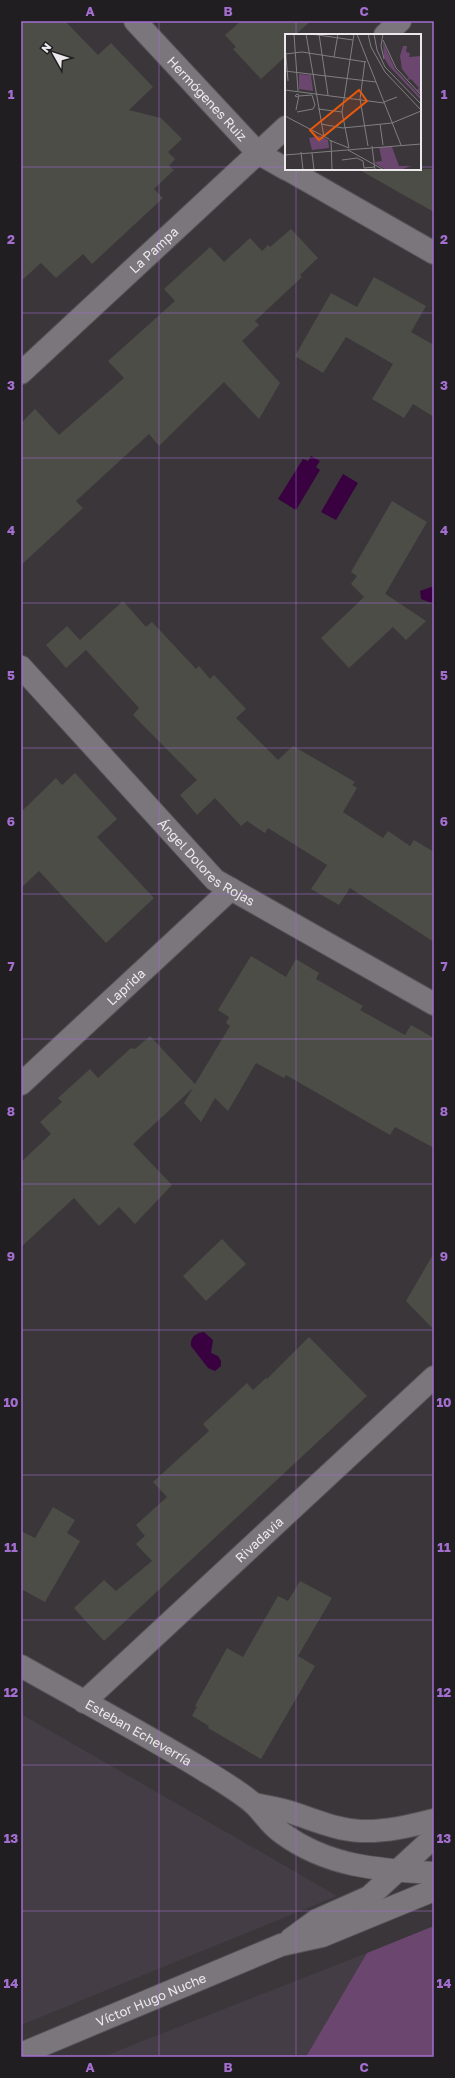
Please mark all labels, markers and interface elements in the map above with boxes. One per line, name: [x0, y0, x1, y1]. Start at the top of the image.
text: A: [85, 3, 95, 19]
text: B: [223, 3, 233, 19]
text: C: [359, 3, 369, 19]
north arrow: [34, 34, 74, 74]
inset map: [285, 34, 421, 170]
text: N: [38, 40, 54, 55]
street label: Hermógenes Ruiz: [164, 53, 251, 144]
text: 1: [8, 86, 15, 102]
text: 1: [441, 86, 448, 102]
street label: La Pampa: [126, 223, 181, 276]
text: 2: [7, 231, 15, 247]
text: 2: [440, 231, 448, 247]
text: 3: [7, 377, 15, 393]
text: 3: [440, 377, 448, 393]
text: 4: [7, 522, 15, 538]
text: 4: [440, 522, 448, 538]
text: 5: [7, 667, 15, 683]
text: 5: [440, 667, 448, 683]
text: 6: [7, 813, 15, 829]
text: 6: [440, 813, 448, 829]
street label: Ángel Dolores Rojas: [155, 815, 258, 909]
text: 7: [7, 958, 15, 974]
text: 7: [440, 958, 448, 974]
street label: Laprida: [103, 965, 148, 1008]
text: 8: [7, 1103, 15, 1119]
text: 8: [440, 1103, 448, 1119]
text: 9: [7, 1248, 15, 1264]
text: 9: [440, 1248, 448, 1264]
text: 10: [3, 1394, 19, 1410]
text: 10: [436, 1394, 452, 1410]
street label: Rivadavia: [232, 1513, 286, 1566]
text: 11: [4, 1539, 18, 1555]
text: 11: [437, 1539, 451, 1555]
text: 12: [4, 1684, 18, 1700]
text: 12: [437, 1684, 451, 1700]
street label: Esteban Echeverría: [83, 1696, 195, 1769]
text: 13: [4, 1830, 18, 1846]
text: 13: [437, 1830, 451, 1846]
street label: Víctor Hugo Nuche: [94, 1969, 208, 2030]
text: 14: [4, 1975, 18, 1991]
text: 14: [437, 1975, 451, 1991]
text: A: [85, 2059, 95, 2075]
text: B: [223, 2059, 233, 2075]
text: C: [359, 2059, 369, 2075]

